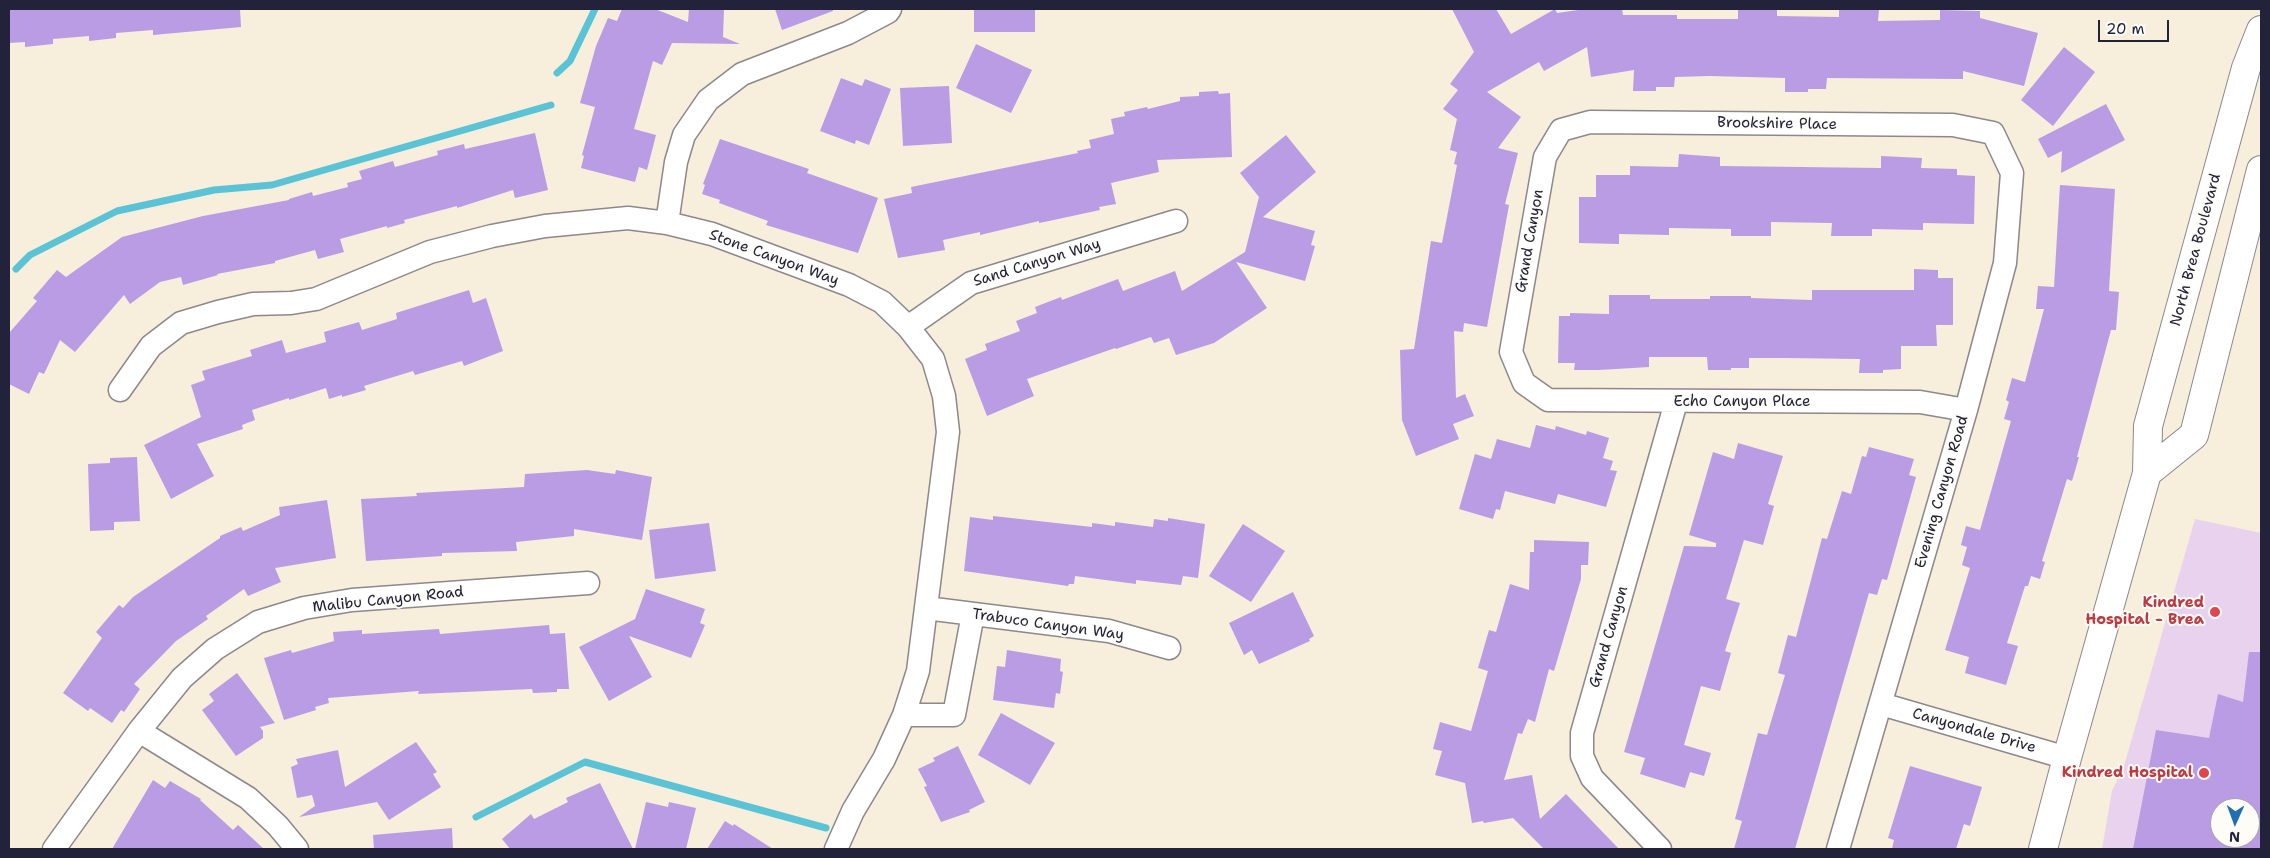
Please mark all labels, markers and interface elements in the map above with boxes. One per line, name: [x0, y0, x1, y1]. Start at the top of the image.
scale bar: [2100, 10, 2171, 42]
text: 20 m: [2106, 19, 2145, 39]
street label: Brookshire Place: [1717, 114, 1837, 134]
street label: North Brea Boulevard: [2167, 172, 2225, 328]
street label: Grand Canyon: [1512, 188, 1548, 294]
street label: Stone Canyon Way: [707, 226, 841, 290]
street label: Sand Canyon Way: [971, 235, 1103, 291]
street label: Echo Canyon Place: [1673, 393, 1811, 411]
street label: Evening Canyon Road: [1912, 414, 1972, 570]
street label: Malibu Canyon Road: [312, 583, 464, 617]
street label: Grand Canyon: [1586, 584, 1632, 690]
place label: Kindred Hospital - Brea: [2085, 594, 2204, 629]
street label: Trabuco Canyon Way: [971, 605, 1125, 645]
marker: Kindred Hospital - Brea: [2208, 605, 2222, 619]
street label: Canyondale Drive: [1910, 705, 2038, 757]
place label: Kindred Hospital: [2062, 764, 2193, 782]
marker: Kindred Hospital: [2197, 766, 2211, 780]
north arrow: [2210, 798, 2260, 848]
text: N: [2229, 828, 2240, 846]

